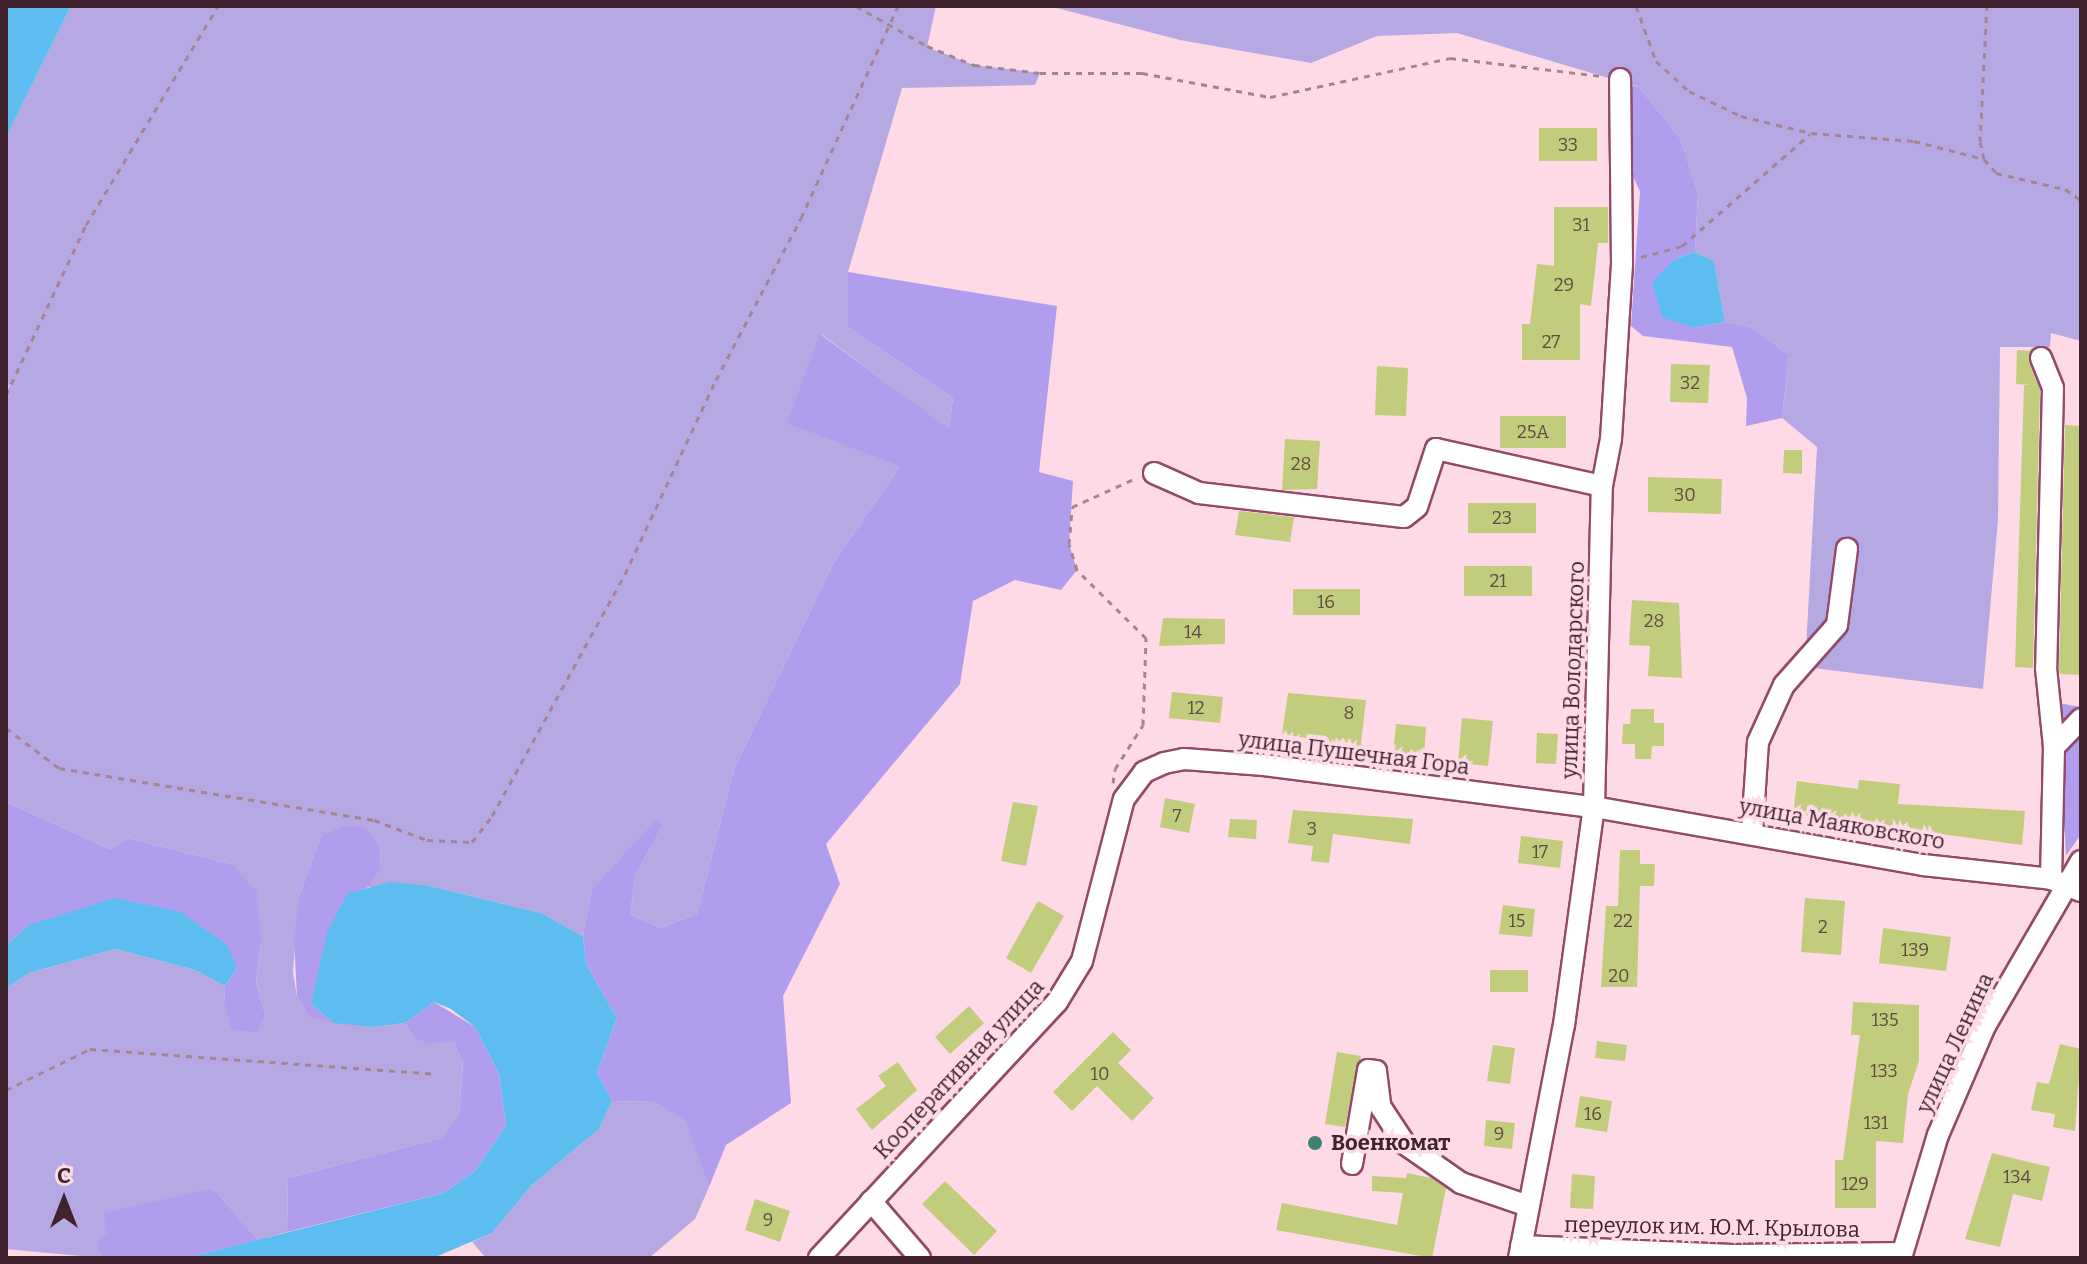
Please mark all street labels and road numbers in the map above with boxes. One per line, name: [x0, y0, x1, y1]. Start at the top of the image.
street label: улица Володарского: [1556, 561, 1590, 779]
street label: улица Пушечная Гора: [1237, 726, 1471, 780]
street label: улица Маяковского: [1737, 793, 1947, 855]
street label: улица Ленина: [1911, 968, 1999, 1118]
street label: Кооперативная улица: [869, 973, 1049, 1165]
street label: переулок им. Ю.М. Крылова: [1564, 1211, 1860, 1243]

